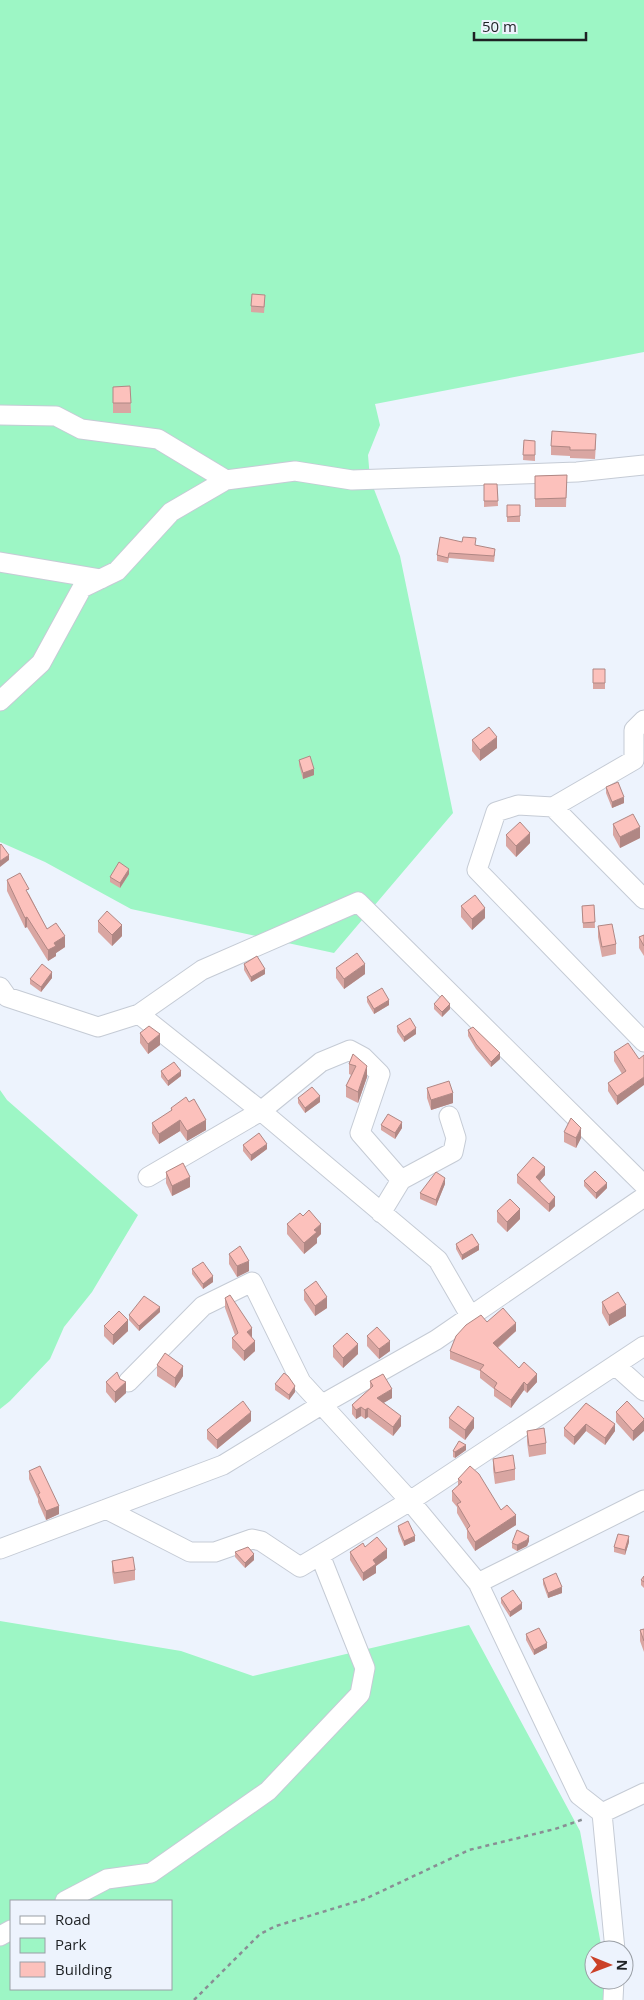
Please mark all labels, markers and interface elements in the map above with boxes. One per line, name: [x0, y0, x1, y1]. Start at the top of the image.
scale bar: [474, 10, 586, 42]
text: 50 m: [482, 16, 517, 36]
legend: [10, 1900, 172, 1990]
text: Road: [55, 1909, 91, 1929]
text: Park: [55, 1934, 86, 1954]
north arrow: [584, 1940, 634, 1990]
text: Building: [55, 1959, 112, 1979]
text: N: [613, 1959, 632, 1971]

